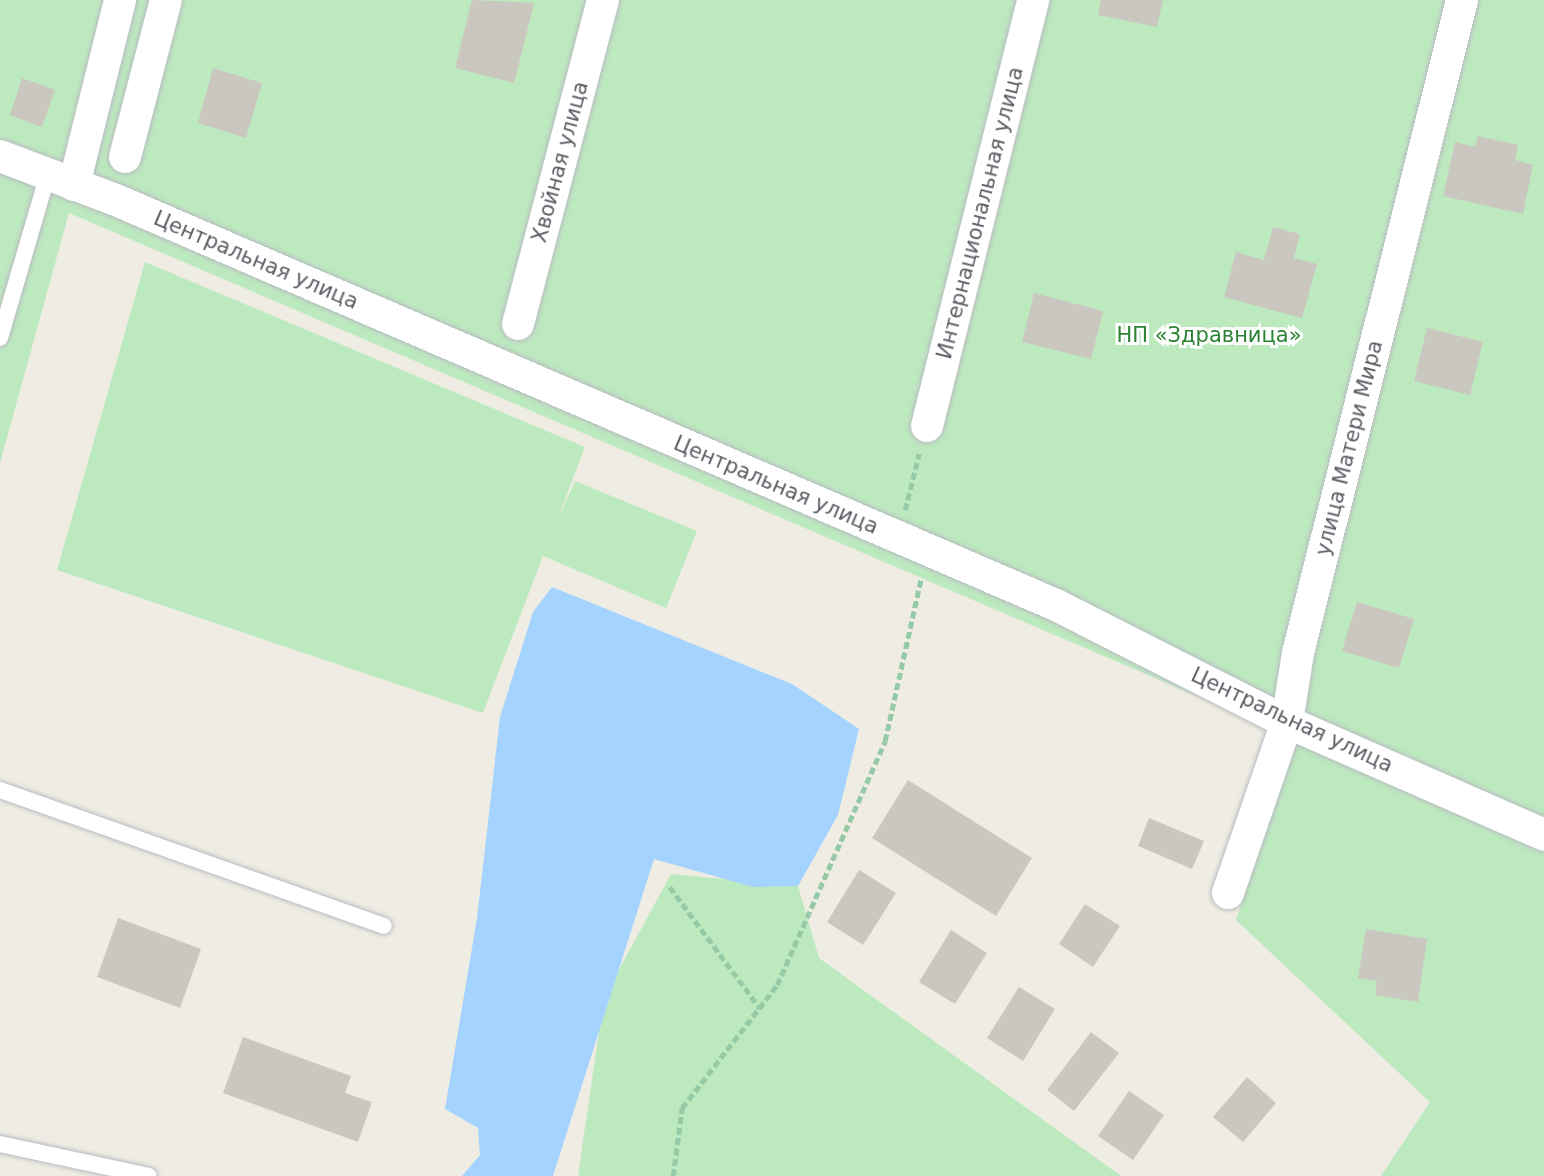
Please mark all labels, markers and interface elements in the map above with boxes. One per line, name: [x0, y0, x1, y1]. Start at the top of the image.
street label: Интернациональная улица: [931, 64, 1029, 362]
street label: Хвойная улица: [526, 79, 594, 245]
street label: Центральная улица: [150, 205, 362, 315]
park label: НП «Здравница»: [1116, 322, 1302, 348]
street label: улица Матери Мира: [1310, 338, 1388, 558]
street label: Центральная улица: [670, 430, 882, 540]
street label: Центральная улица: [1187, 662, 1397, 778]

